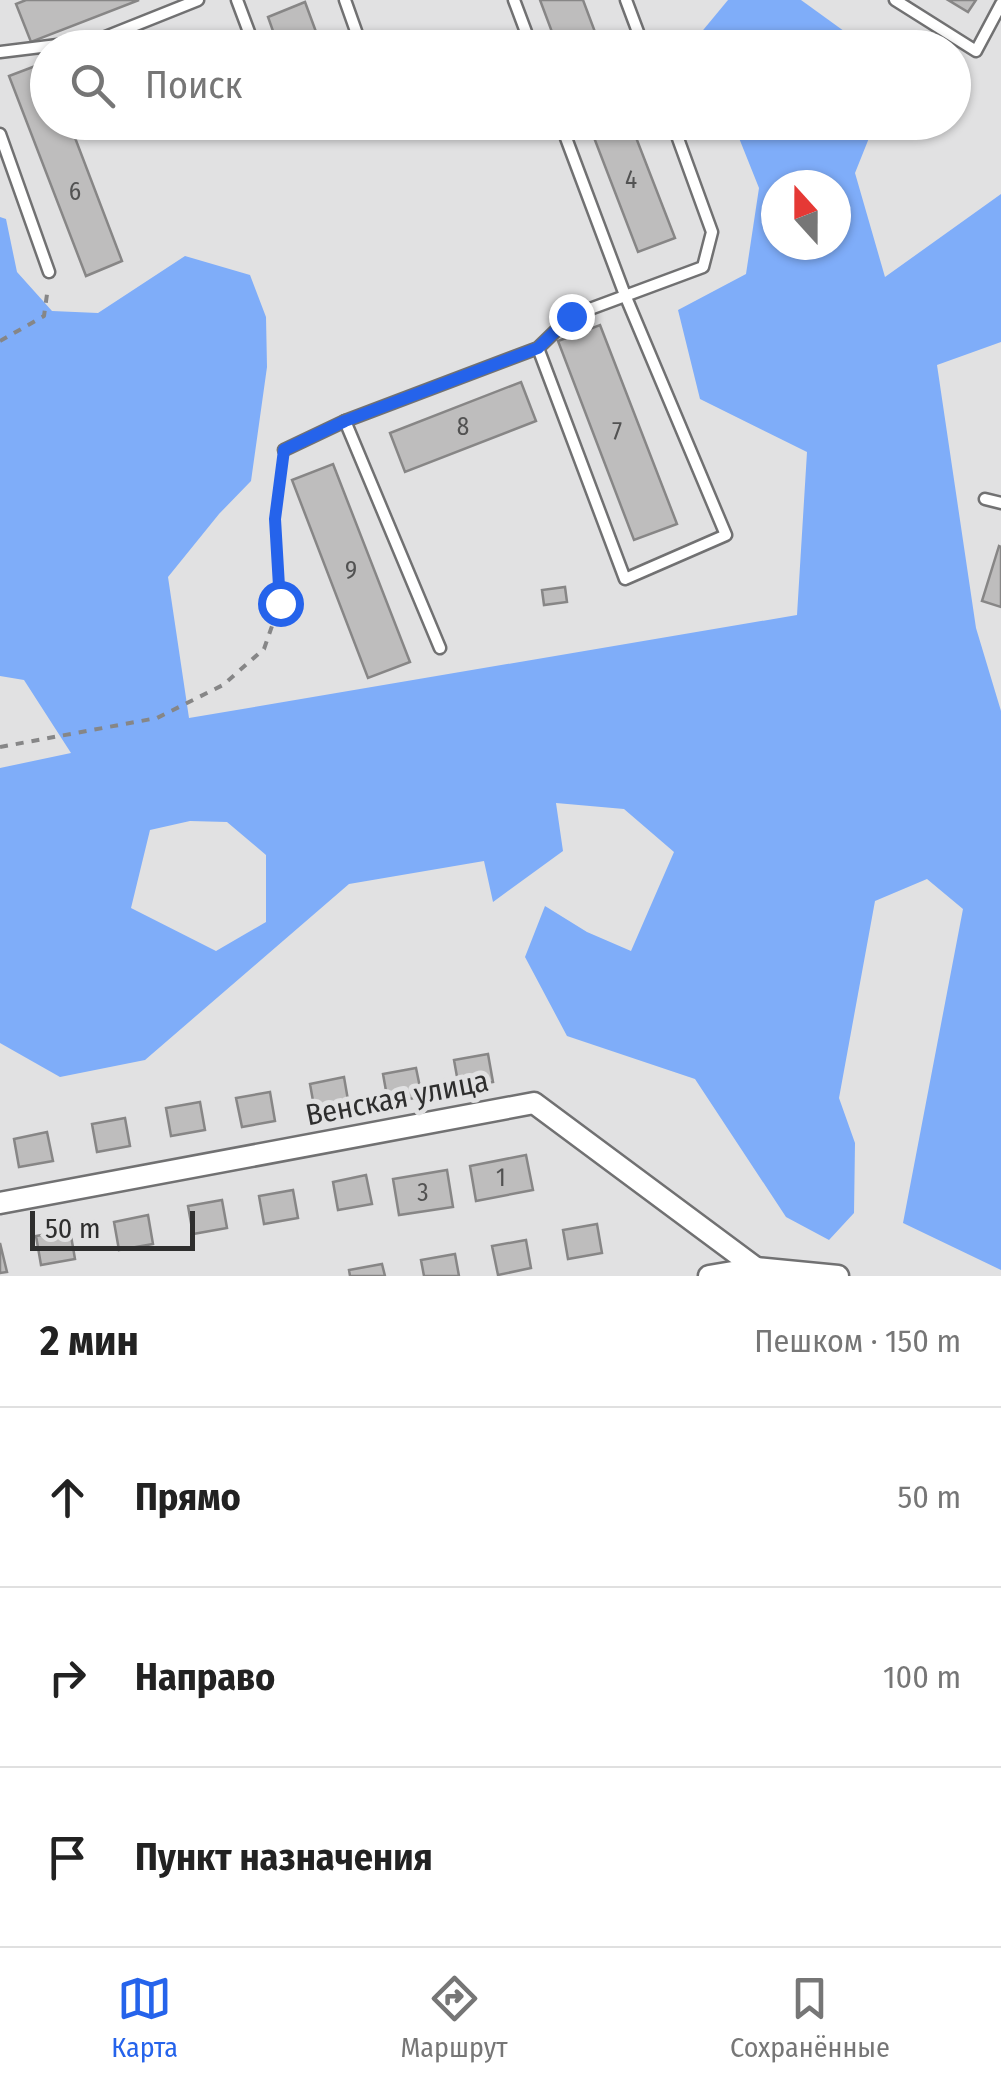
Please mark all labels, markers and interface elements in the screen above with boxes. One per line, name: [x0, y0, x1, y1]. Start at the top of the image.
search box: [30, 30, 971, 140]
icon: search: [65, 58, 120, 113]
text: Поиск: [145, 62, 242, 108]
house number: 4: [625, 165, 637, 195]
north arrow: [761, 170, 851, 260]
house number: 6: [69, 177, 81, 207]
route end: [549, 294, 595, 340]
house number: 8: [457, 412, 469, 442]
house number: 7: [612, 417, 622, 447]
house number: 9: [345, 556, 357, 586]
route start: [258, 581, 304, 627]
street label: Венская улица: [303, 1063, 491, 1133]
house number: 1: [496, 1163, 506, 1193]
house number: 3: [417, 1178, 429, 1208]
scale bar: [30, 1206, 195, 1250]
text: 50 m: [45, 1212, 101, 1245]
text: 2 мин: [40, 1316, 139, 1366]
text: Пешком · 150 m: [754, 1322, 961, 1360]
icon: ahead: [40, 1470, 95, 1525]
text: Прямо: [135, 1474, 241, 1520]
text: 50 m: [898, 1478, 961, 1516]
icon: right: [40, 1650, 95, 1705]
text: Направо: [135, 1654, 275, 1700]
text: 100 m: [883, 1658, 961, 1696]
icon: arrive: [40, 1830, 95, 1885]
text: Пункт назначения: [135, 1834, 433, 1880]
tab: Карта: [111, 1971, 178, 2064]
tab: Маршрут: [400, 1971, 508, 2064]
tab: Сохранённые: [730, 1971, 890, 2064]

